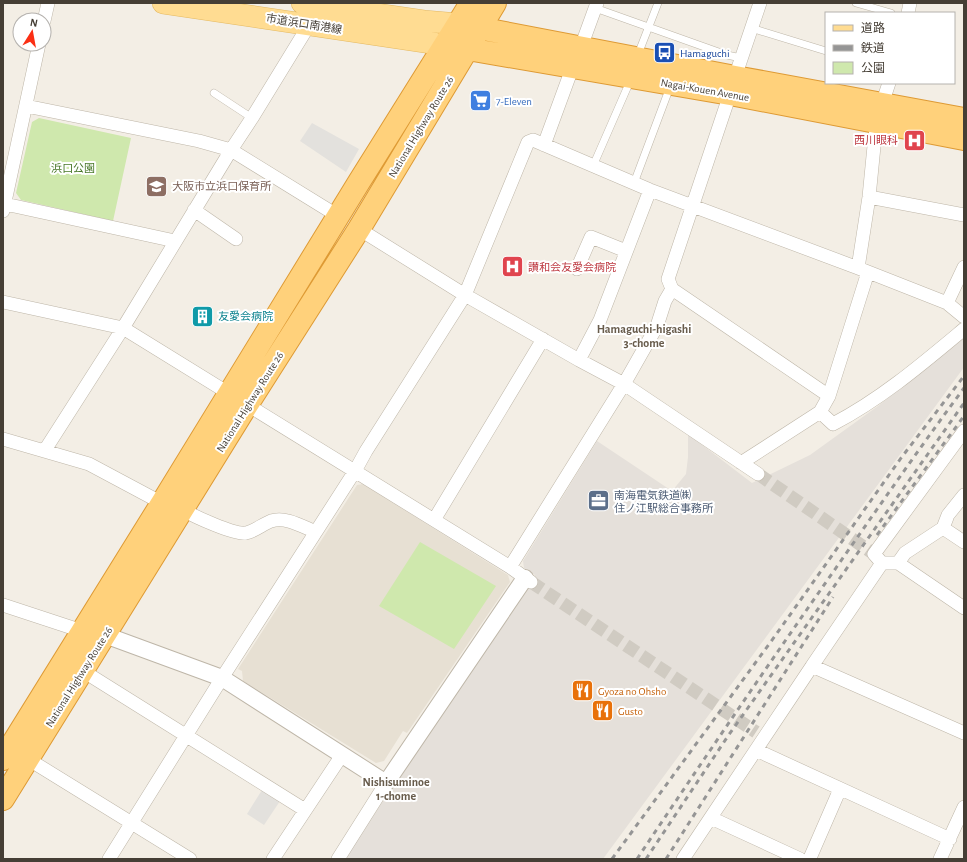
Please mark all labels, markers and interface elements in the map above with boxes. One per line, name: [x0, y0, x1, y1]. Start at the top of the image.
north arrow: [12, 12, 52, 52]
street label: 市道浜口南港線: [265, 12, 343, 35]
legend: [825, 12, 955, 84]
text: N: [29, 17, 39, 29]
text: 道路: [861, 21, 885, 34]
bus stop icon: Hamaguchi: [652, 40, 678, 66]
text: 鉄道: [861, 41, 885, 54]
place label: Hamaguchi: [680, 48, 730, 59]
text: 公園: [861, 62, 885, 74]
street label: National Highway Route 26: [386, 74, 456, 180]
street label: Nagai-Kouen Avenue: [660, 77, 750, 103]
supermarket icon: 7-Eleven: [468, 88, 494, 114]
place label: 7-Eleven: [496, 96, 532, 107]
hospital icon: 西川眼科: [901, 127, 927, 153]
place label: 西川眼科: [854, 134, 898, 146]
park label: 浜口公園: [51, 162, 95, 174]
school or university icon: 大阪市立浜口保育所: [143, 173, 169, 199]
place label: 大阪市立浜口保育所: [172, 180, 272, 192]
hospital icon: 讃和会友愛会病院: [499, 254, 525, 280]
place label: 讃和会友愛会病院: [528, 261, 616, 273]
building icon: 友愛会病院: [189, 303, 215, 329]
place label: 友愛会病院: [218, 310, 273, 322]
district label: Hamaguchi-higashi 3-chome: [597, 323, 691, 349]
street label: National Highway Route 26: [215, 350, 285, 454]
office icon: 南海電気鉄道㈱ 住ノ江駅総合事務所: [586, 488, 612, 514]
place label: 南海電気鉄道㈱ 住ノ江駅総合事務所: [614, 489, 714, 514]
street label: National Highway Route 26: [44, 625, 114, 729]
restaurant icon: Gyoza no Ohsho: [570, 678, 596, 704]
place label: Gyoza no Ohsho: [598, 686, 666, 697]
restaurant icon: Gusto: [590, 698, 616, 724]
place label: Gusto: [618, 706, 643, 717]
district label: Nishisuminoe 1-chome: [362, 776, 430, 802]

